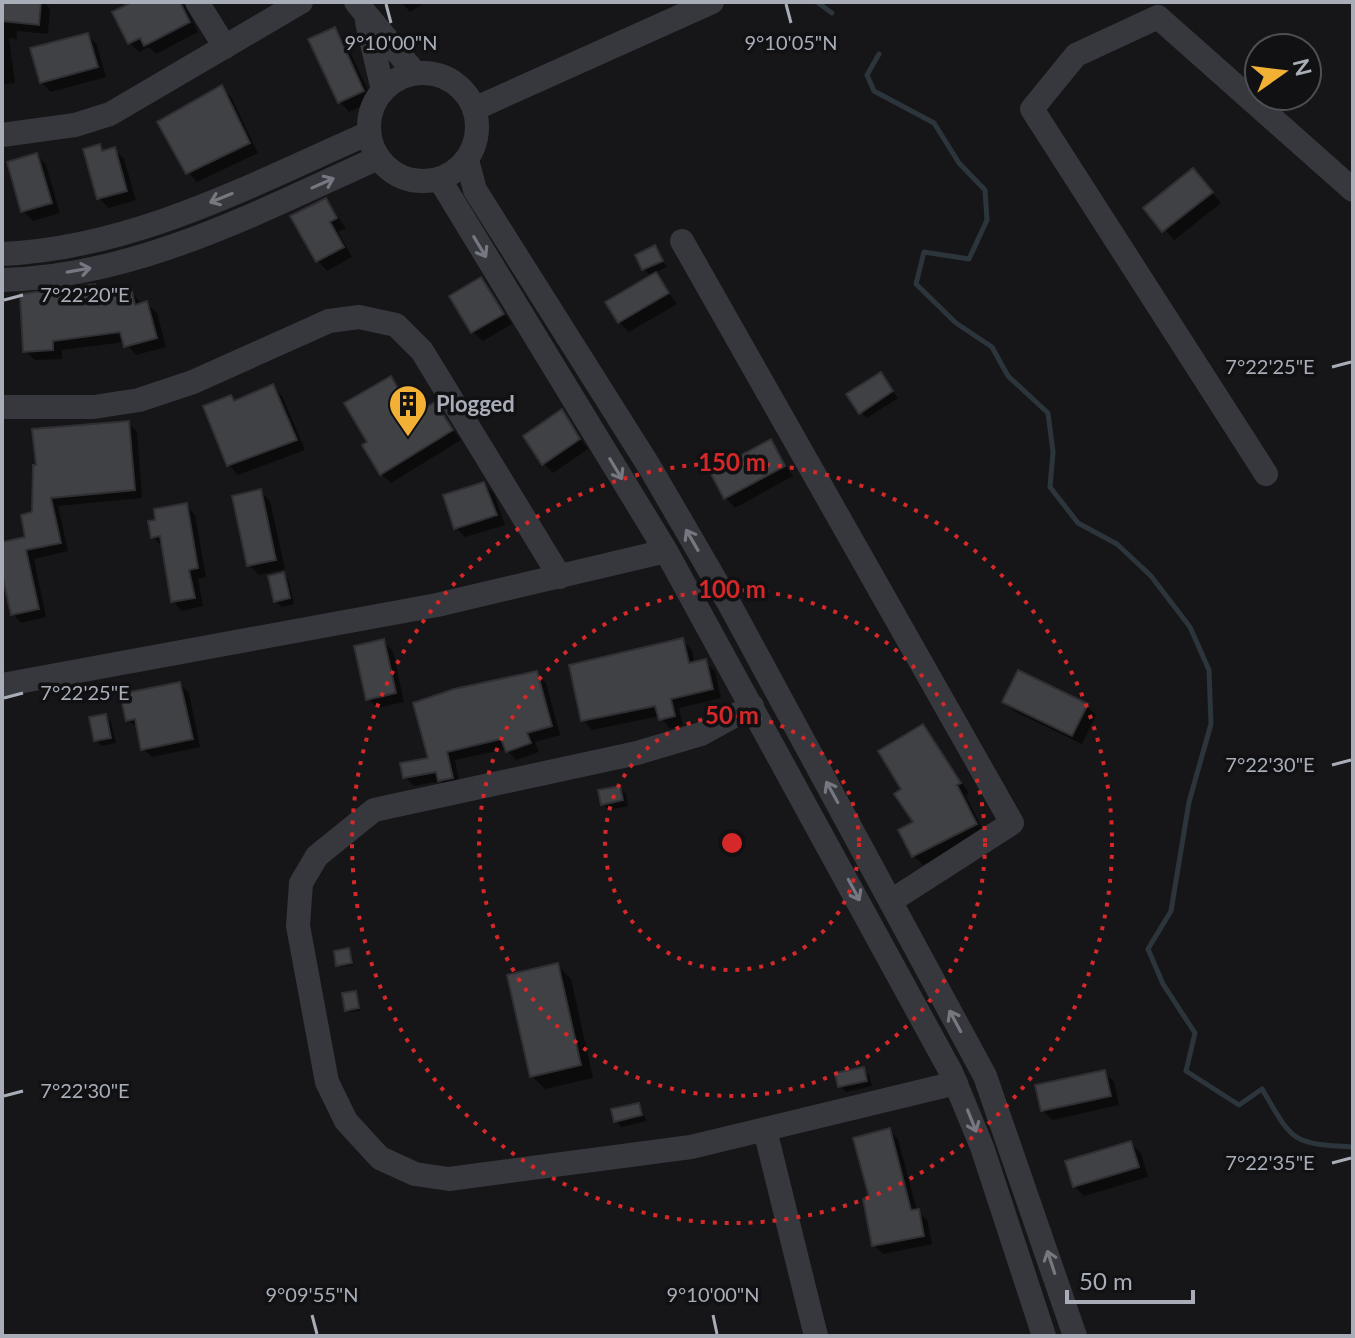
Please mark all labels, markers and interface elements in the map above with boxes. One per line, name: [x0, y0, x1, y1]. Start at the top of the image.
text: 9°10'00"N: [344, 30, 438, 54]
text: 9°10'05"N: [744, 30, 838, 54]
north arrow: [1243, 32, 1323, 112]
text: N: [1288, 56, 1318, 79]
one-way arrow: [311, 175, 335, 190]
one-way arrow: [209, 192, 234, 207]
one-way arrow: [472, 235, 488, 258]
one-way arrow: [66, 262, 92, 277]
text: 7°22'20"E: [40, 282, 130, 306]
text: 7°22'25"E: [1225, 354, 1315, 378]
building icon: Plogged: [387, 383, 429, 438]
place label: Plogged: [436, 390, 515, 417]
text: 150 m: [698, 447, 766, 476]
one-way arrow: [607, 457, 624, 479]
one-way arrow: [684, 529, 700, 552]
text: 100 m: [698, 574, 766, 603]
text: 7°22'25"E: [40, 680, 130, 704]
text: 50 m: [705, 700, 759, 729]
text: 7°22'30"E: [1225, 752, 1315, 776]
one-way arrow: [823, 781, 839, 804]
centre of rings: [718, 829, 746, 857]
one-way arrow: [846, 878, 862, 901]
one-way arrow: [947, 1009, 963, 1033]
text: 7°22'30"E: [40, 1078, 130, 1102]
one-way arrow: [965, 1108, 980, 1133]
text: 7°22'35"E: [1225, 1150, 1315, 1174]
one-way arrow: [1043, 1249, 1058, 1275]
scale bar: [1067, 1254, 1193, 1304]
text: 50 m: [1079, 1266, 1133, 1295]
text: 9°09'55"N: [265, 1282, 359, 1306]
text: 9°10'00"N: [666, 1282, 760, 1306]

